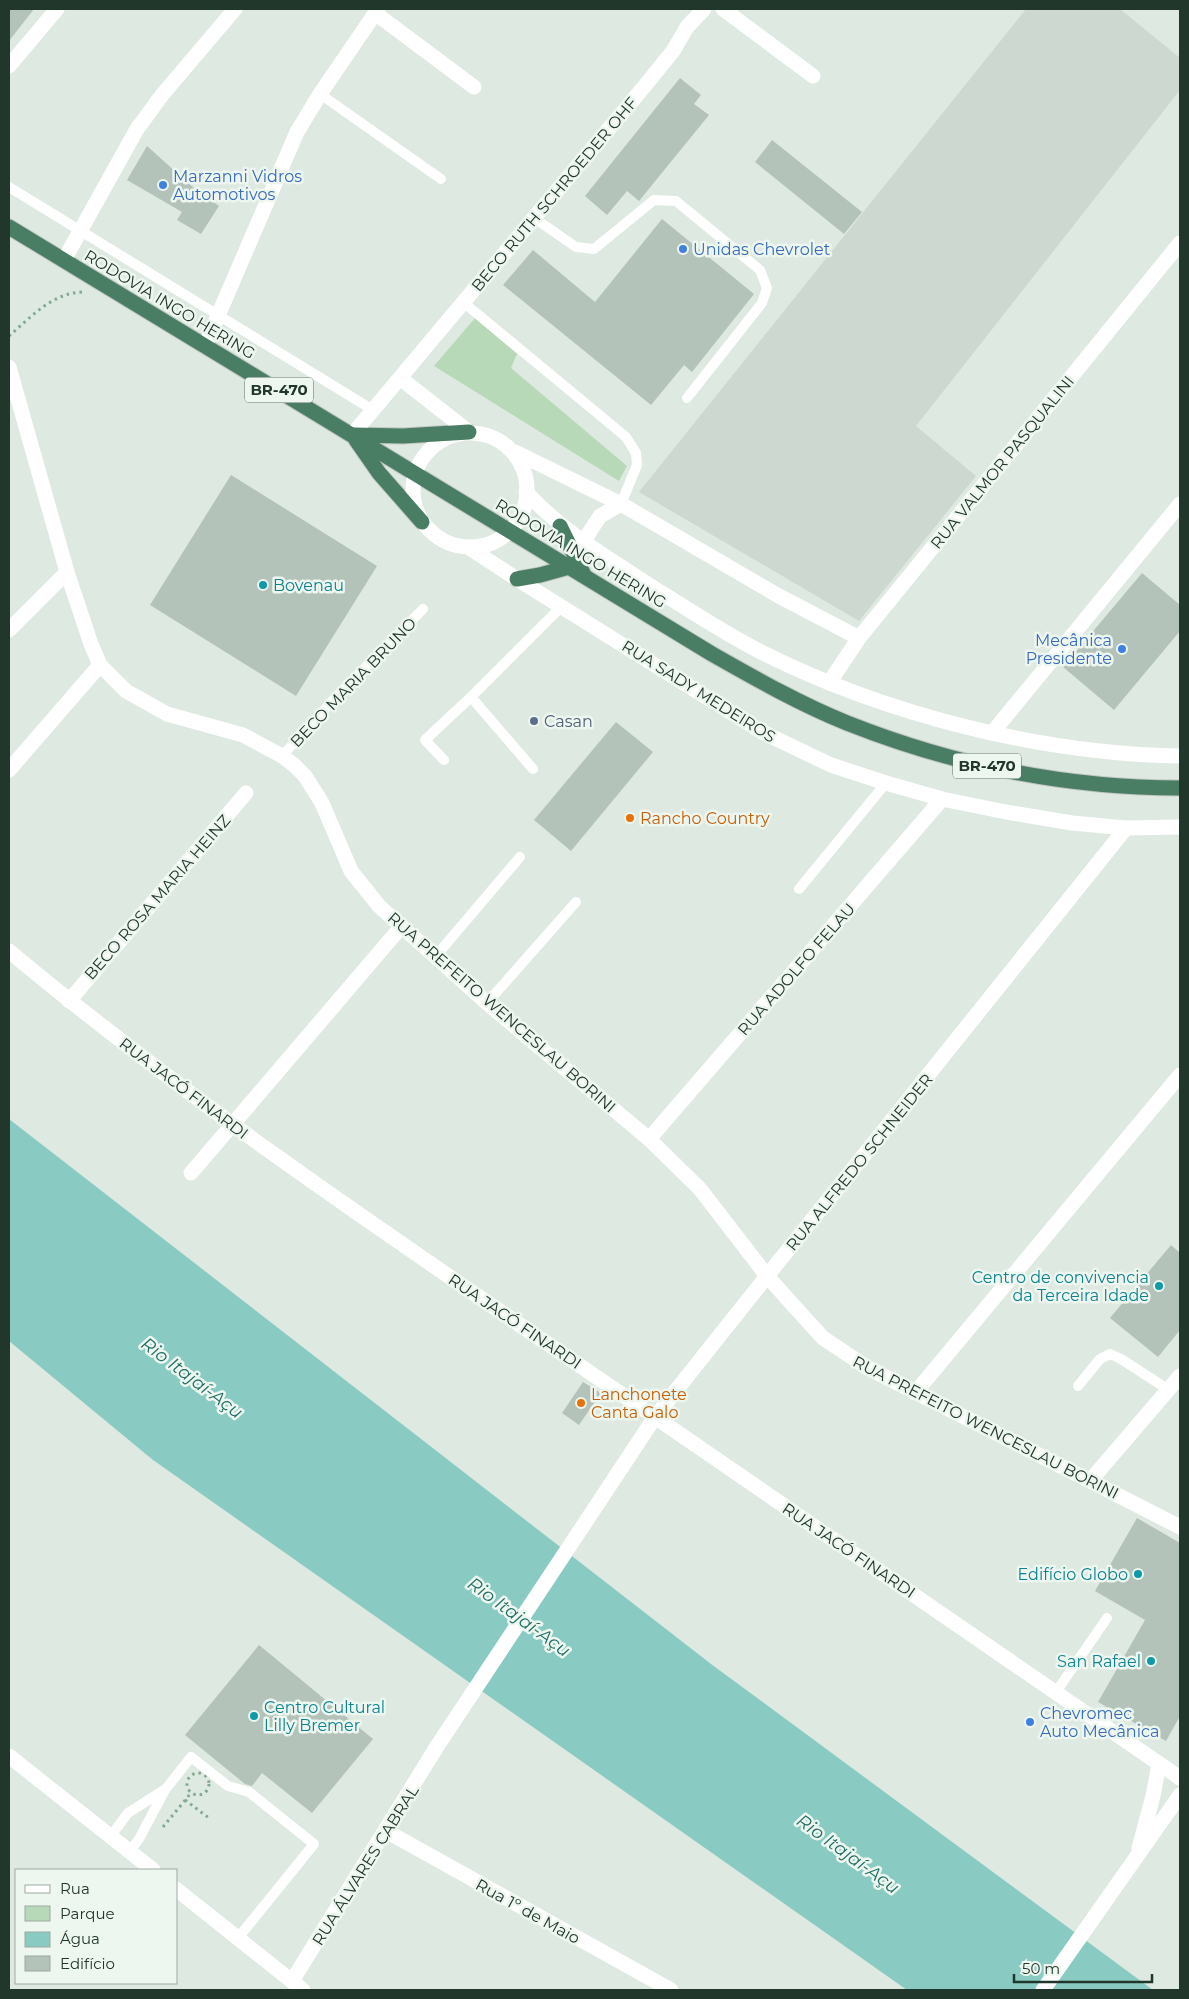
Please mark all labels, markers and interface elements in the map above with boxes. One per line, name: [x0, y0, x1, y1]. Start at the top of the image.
street label: BECO RUTH SCHROEDER OHF: [468, 93, 641, 295]
place label: Marzanni Vidros Automotivos: [173, 167, 302, 204]
marker: Marzanni Vidros Automotivos: [157, 179, 169, 191]
place label: Unidas Chevrolet: [693, 240, 831, 259]
marker: Unidas Chevrolet: [677, 243, 689, 255]
street label: RODOVIA INGO HERING: [81, 246, 259, 363]
street label: RUA VALMOR PASQUALINI: [927, 372, 1078, 553]
road number: BR-470: [245, 378, 313, 402]
street label: RODOVIA INGO HERING: [492, 495, 670, 612]
place label: Bovenau: [273, 576, 344, 595]
marker: Bovenau: [257, 579, 269, 591]
street label: BECO MARIA BRUNO: [287, 614, 420, 751]
place label: Mecânica Presidente: [1026, 631, 1112, 668]
street label: RUA SADY MEDEIROS: [618, 636, 779, 747]
marker: Mecânica Presidente: [1116, 643, 1128, 655]
place label: Casan: [544, 712, 593, 731]
marker: Casan: [528, 715, 540, 727]
road number: BR-470: [953, 754, 1021, 778]
place label: Rancho Country: [640, 809, 770, 828]
street label: BECO ROSA MARIA HEINZ: [81, 811, 234, 984]
marker: Rancho Country: [624, 812, 636, 824]
street label: RUA ADOLFO FELAU: [734, 899, 859, 1039]
street label: RUA PREFEITO WENCESLAU BORINI: [384, 908, 620, 1117]
street label: RUA JACÓ FINARDI: [116, 1034, 252, 1143]
street label: RUA ALFREDO SCHNEIDER: [782, 1070, 937, 1255]
place label: Centro de convivencia da Terceira Idade: [972, 1268, 1149, 1305]
street label: RUA JACÓ FINARDI: [445, 1270, 585, 1373]
marker: Centro de convivencia da Terceira Idade: [1153, 1280, 1165, 1292]
water label: Rio Itajaí-Açu: [137, 1333, 247, 1423]
street label: RUA PREFEITO WENCESLAU BORINI: [850, 1352, 1122, 1503]
place label: Lanchonete Canta Galo: [591, 1385, 687, 1422]
marker: Lanchonete Canta Galo: [575, 1397, 587, 1409]
street label: RUA JACÓ FINARDI: [779, 1499, 919, 1602]
place label: Edifício Globo: [1018, 1565, 1128, 1584]
marker: Edifício Globo: [1132, 1568, 1144, 1580]
water label: Rio Itajaí-Açu: [463, 1572, 575, 1662]
place label: San Rafael: [1057, 1652, 1141, 1671]
marker: San Rafael: [1145, 1655, 1157, 1667]
place label: Centro Cultural Lilly Bremer: [264, 1698, 385, 1735]
place label: Chevromec Auto Mecânica: [1040, 1704, 1159, 1741]
marker: Centro Cultural Lilly Bremer: [248, 1710, 260, 1722]
marker: Chevromec Auto Mecânica: [1024, 1716, 1036, 1728]
street label: RUA ÁLVARES CABRAL: [308, 1781, 423, 1949]
water label: Rio Itajaí-Açu: [792, 1809, 904, 1899]
legend: [15, 1869, 178, 1984]
street label: Rua 1º de Maio: [472, 1875, 583, 1948]
text: Rua: [60, 1879, 90, 1898]
text: Parque: [60, 1904, 115, 1923]
text: Água: [60, 1929, 100, 1948]
scale bar: [1014, 1952, 1152, 1984]
text: Edifício: [60, 1954, 115, 1973]
text: 50 m: [1022, 1959, 1060, 1978]

